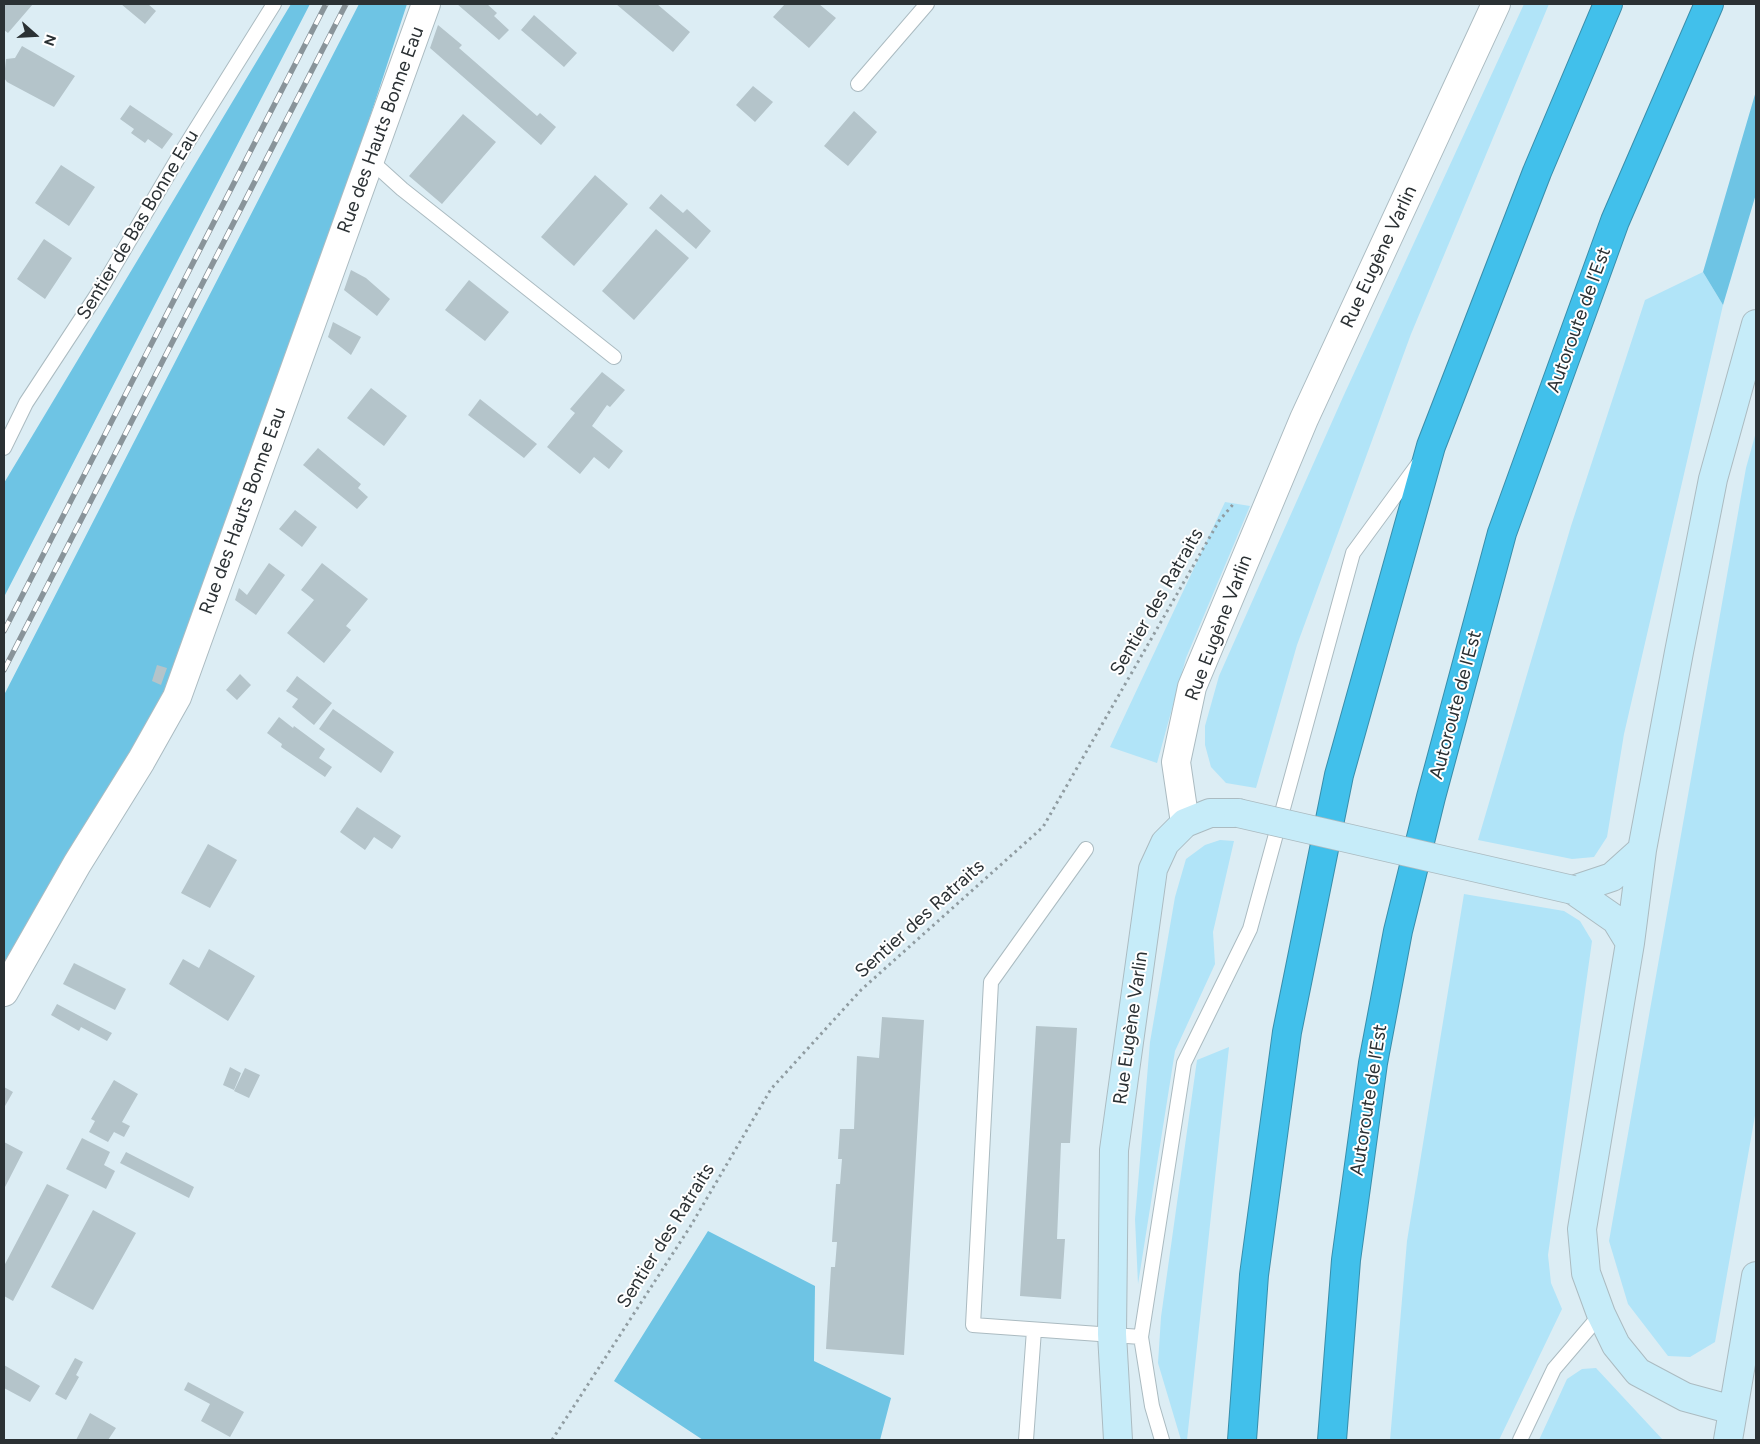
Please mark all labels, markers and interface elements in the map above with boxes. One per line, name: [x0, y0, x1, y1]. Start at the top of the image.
north arrow: [10, 10, 60, 60]
street label: Rue des Hauts Bonne Eau: [333, 24, 429, 236]
text: N: [40, 32, 59, 48]
street label: Sentier de Bas Bonne Eau: [72, 126, 204, 324]
street label: Rue Eugène Varlin: [1336, 182, 1422, 332]
street label: Autoroute de l’Est: [1542, 244, 1616, 396]
street label: Rue des Hauts Bonne Eau: [195, 405, 291, 617]
street label: Sentier des Ratraits: [1106, 524, 1208, 680]
street label: Rue Eugène Varlin: [1181, 552, 1257, 704]
street label: Autoroute de l’Est: [1425, 628, 1487, 782]
street label: Sentier des Ratraits: [851, 855, 989, 983]
street label: Rue Eugène Varlin: [1109, 950, 1153, 1106]
street label: Autoroute de l’Est: [1346, 1023, 1392, 1177]
street label: Sentier des Ratraits: [612, 1160, 720, 1312]

